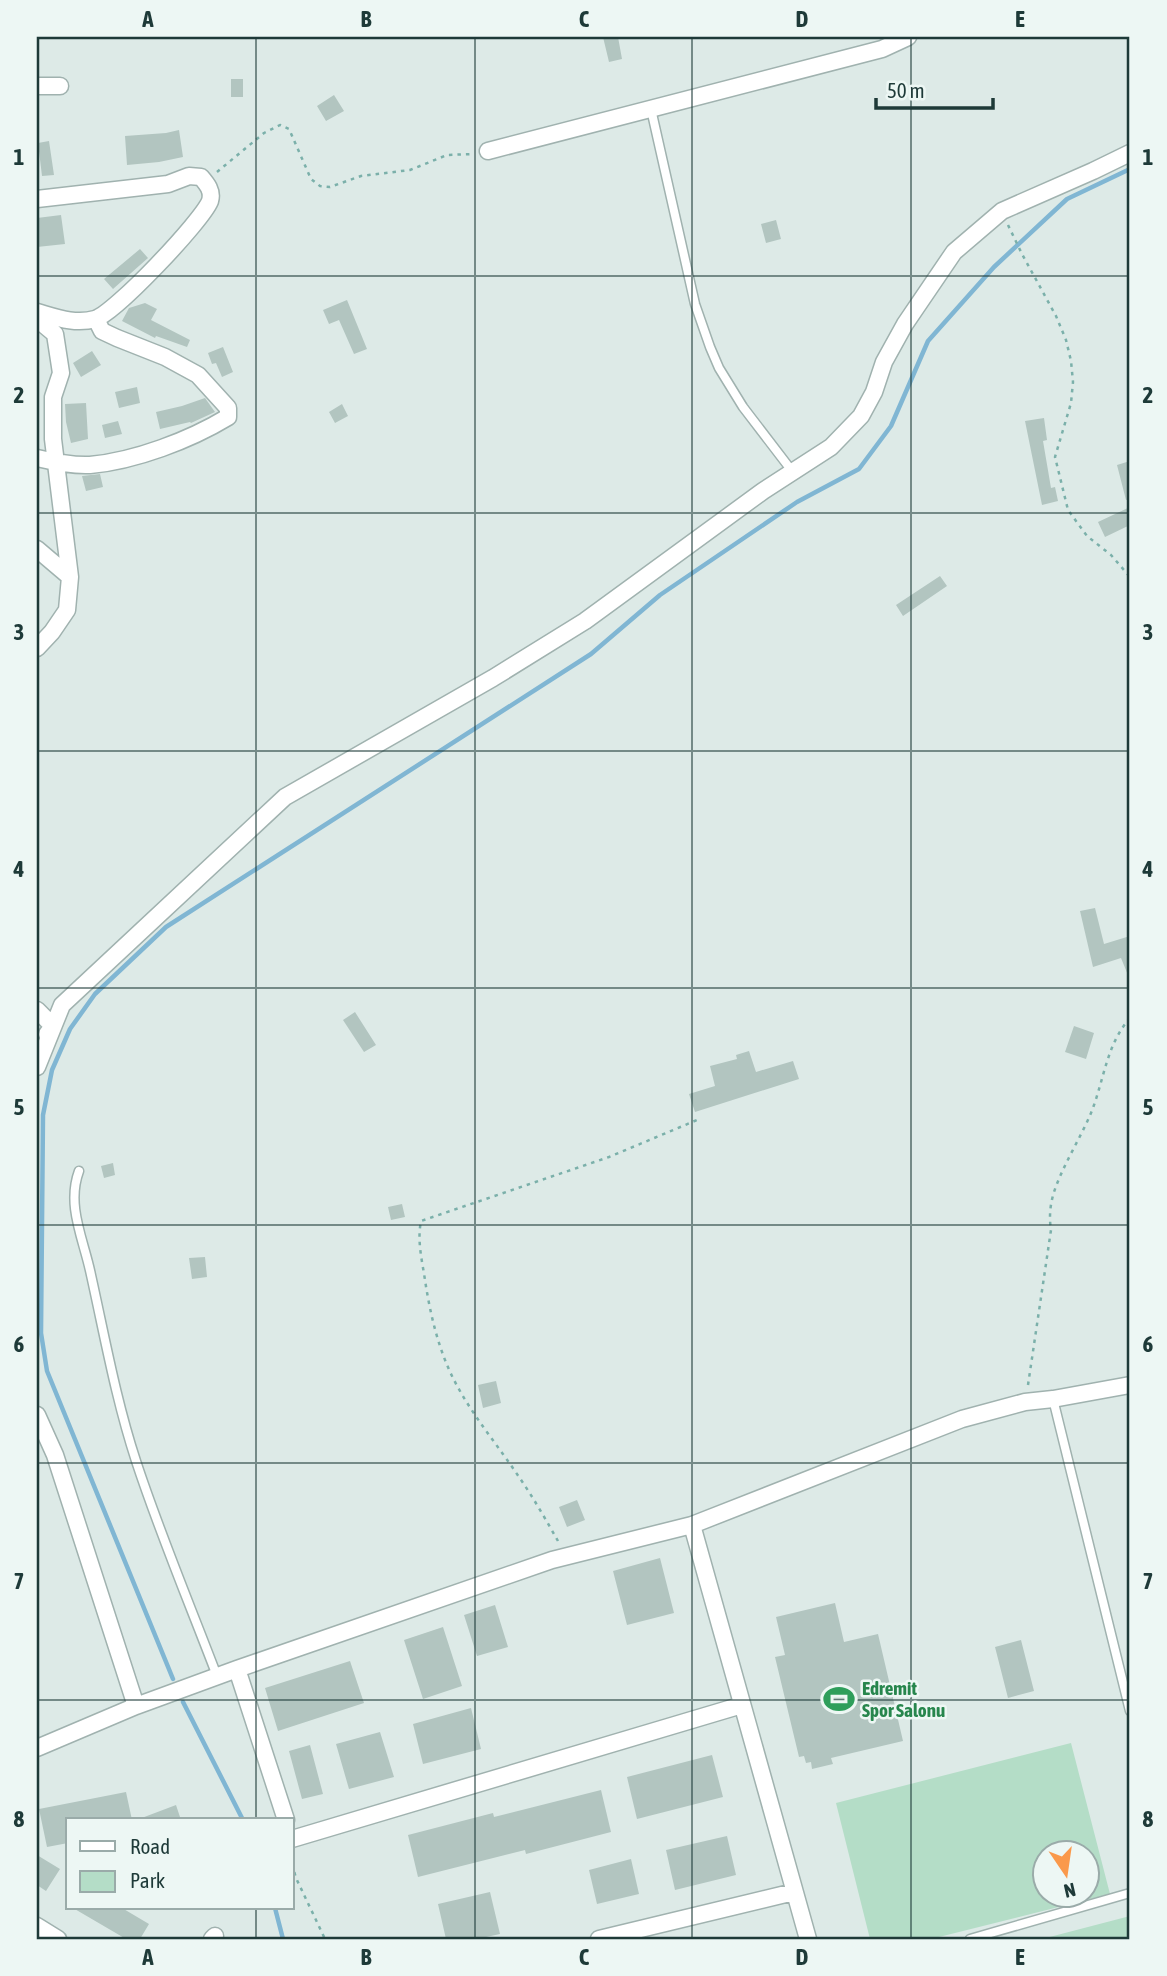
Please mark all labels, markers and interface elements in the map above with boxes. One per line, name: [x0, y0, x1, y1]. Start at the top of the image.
text: A: [141, 6, 154, 32]
text: B: [361, 6, 372, 32]
text: C: [579, 6, 590, 32]
text: D: [796, 6, 809, 32]
text: E: [1015, 6, 1025, 32]
scale bar: [876, 66, 994, 110]
text: 50 m: [887, 78, 925, 102]
text: 1: [14, 144, 25, 170]
text: 1: [1143, 144, 1154, 170]
text: 2: [14, 382, 24, 408]
text: 2: [1143, 382, 1153, 408]
text: 3: [14, 619, 24, 645]
text: 3: [1143, 619, 1153, 645]
text: 4: [13, 856, 25, 882]
text: 4: [1142, 856, 1154, 882]
text: 5: [14, 1094, 25, 1120]
text: 5: [1143, 1094, 1154, 1120]
text: 6: [14, 1331, 25, 1357]
text: 6: [1143, 1331, 1154, 1357]
text: 7: [14, 1568, 24, 1594]
text: 7: [1143, 1568, 1153, 1594]
place label: Edremit Spor Salonu: [862, 1677, 945, 1721]
sports icon: Edremit Spor Salonu: [822, 1682, 856, 1716]
text: 8: [14, 1806, 25, 1832]
text: 8: [1143, 1806, 1154, 1832]
legend: [66, 1818, 294, 1910]
text: Road: [130, 1834, 170, 1858]
north arrow: [1030, 1840, 1100, 1910]
text: Park: [130, 1868, 165, 1892]
text: N: [1062, 1879, 1078, 1903]
text: A: [141, 1944, 154, 1970]
text: B: [361, 1944, 372, 1970]
text: C: [579, 1944, 590, 1970]
text: D: [796, 1944, 809, 1970]
text: E: [1015, 1944, 1025, 1970]

